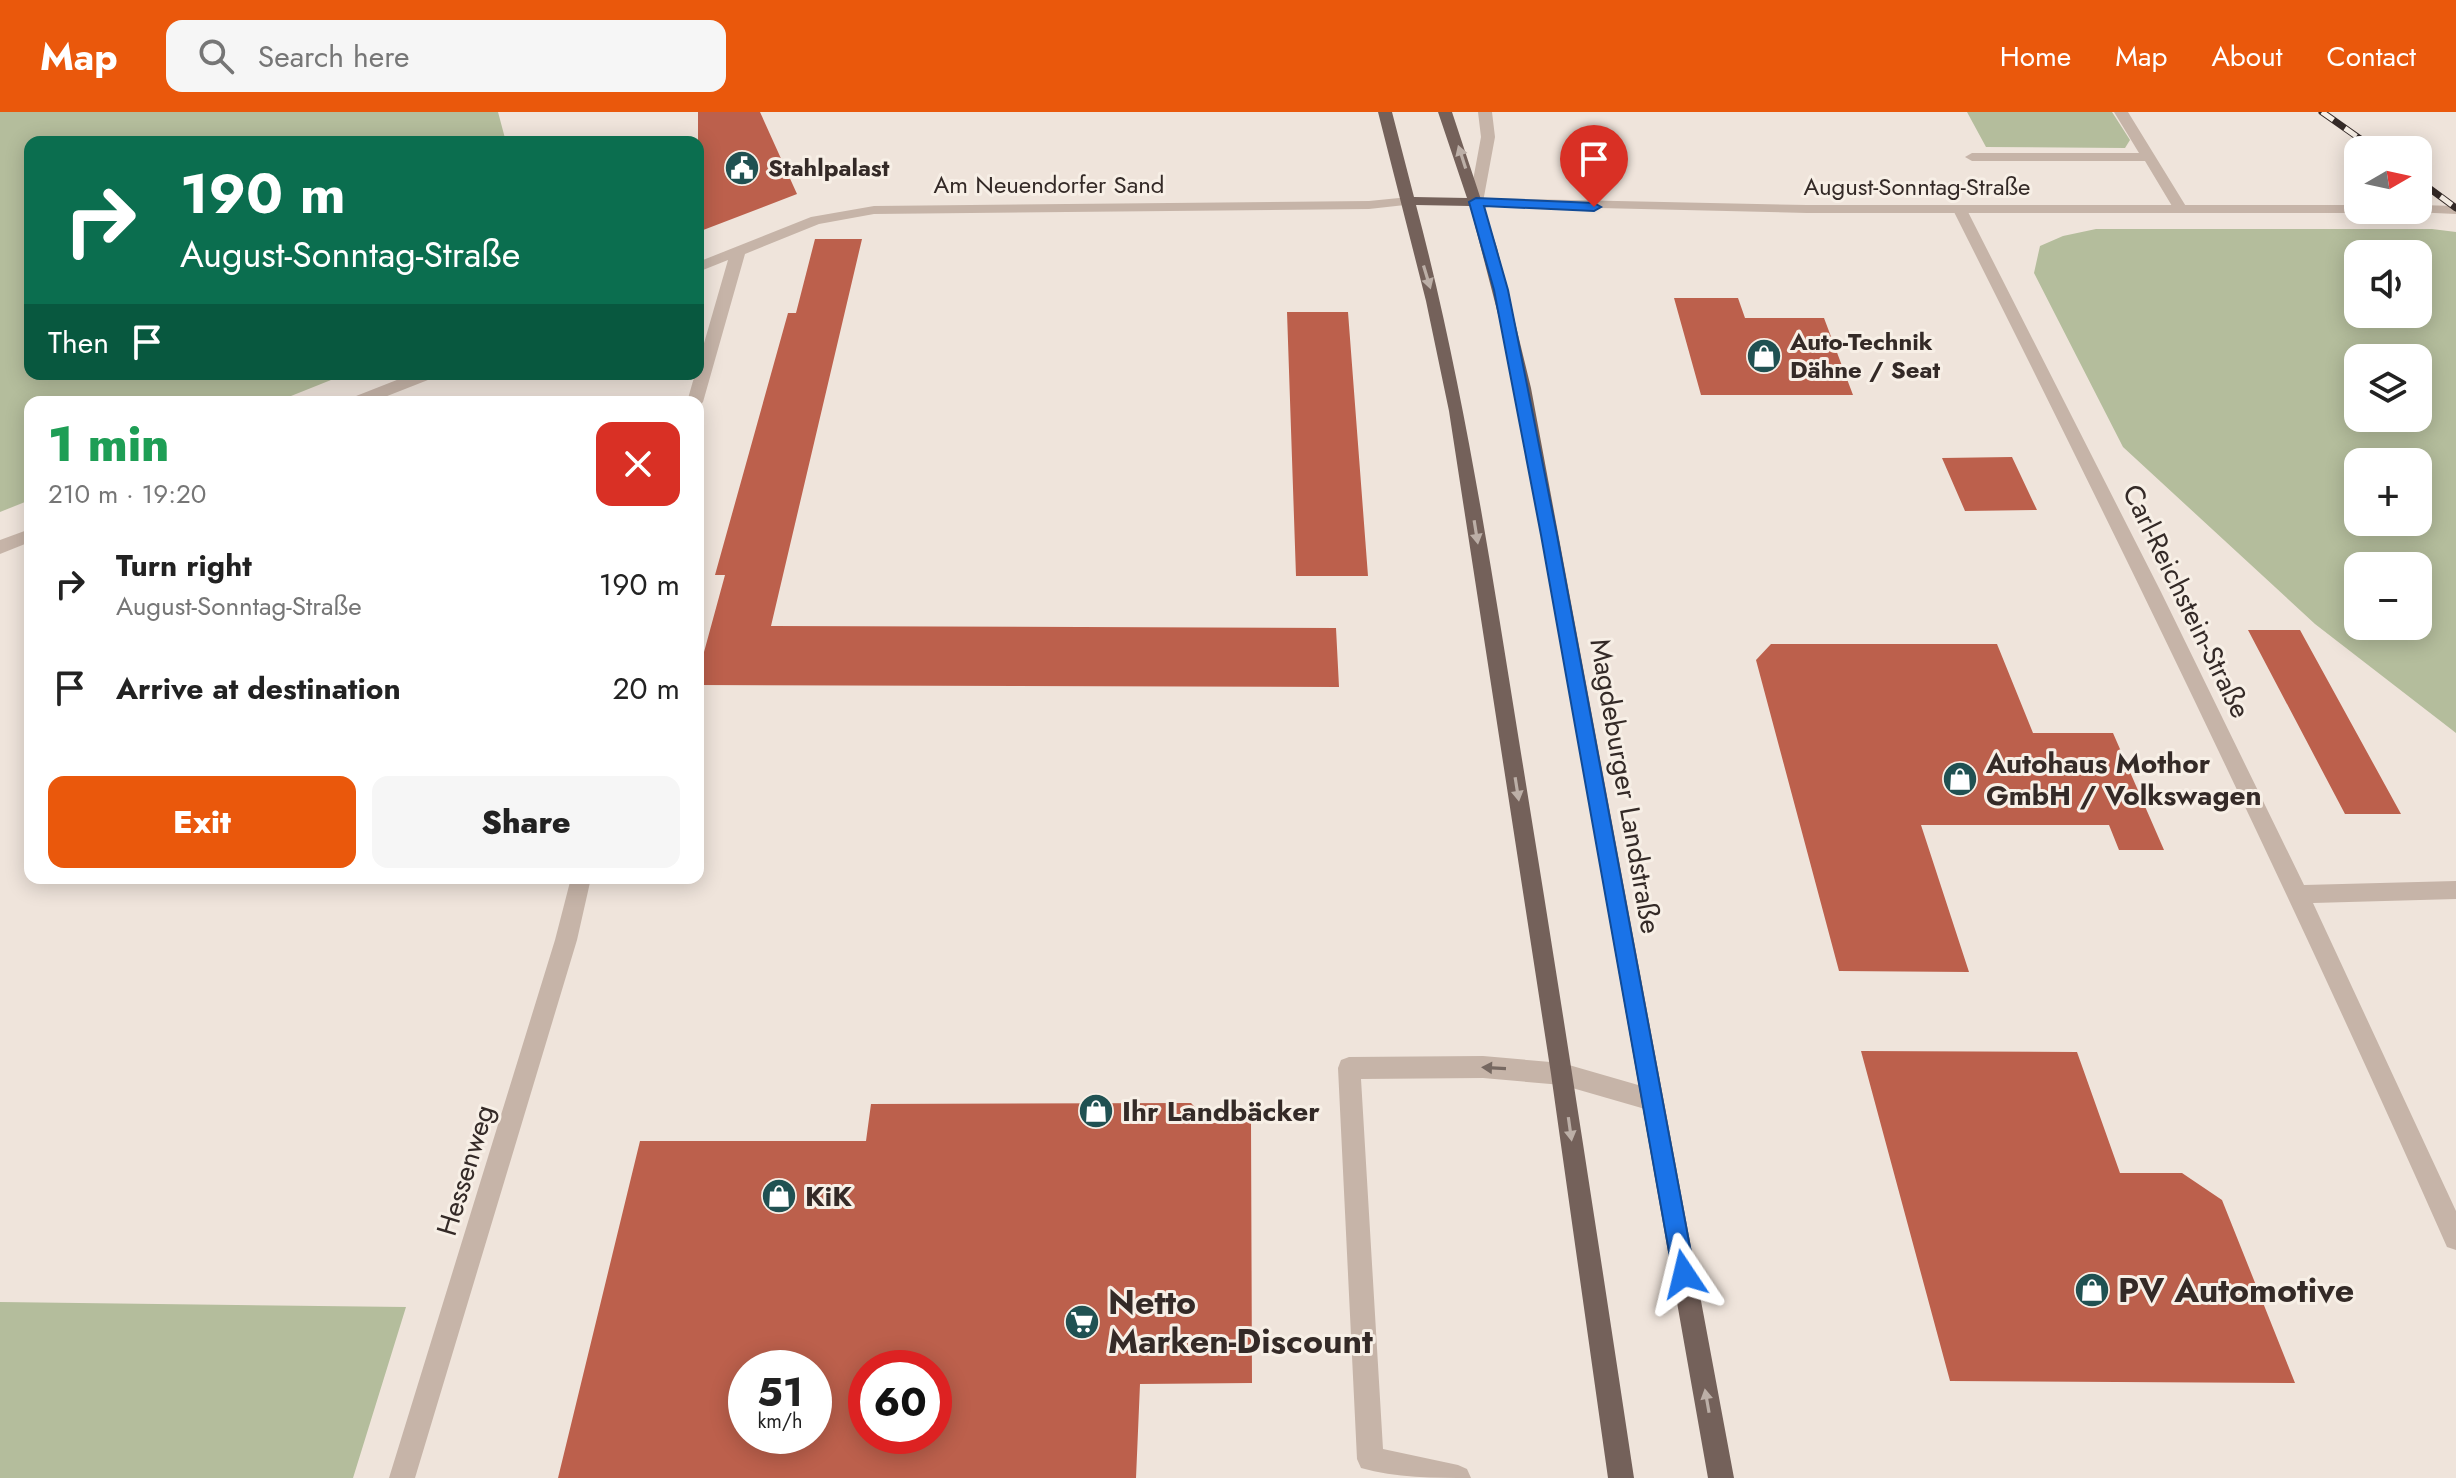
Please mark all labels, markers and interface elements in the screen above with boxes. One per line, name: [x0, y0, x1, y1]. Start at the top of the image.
search box: [166, 20, 726, 92]
text: Map: [40, 29, 118, 84]
icon: search: [194, 34, 238, 78]
text: Search here: [258, 35, 410, 78]
text: Home: [2000, 36, 2071, 77]
text: Map: [2115, 36, 2167, 77]
text: About: [2211, 36, 2283, 77]
text: Contact: [2327, 36, 2416, 77]
pin: [1560, 125, 1628, 207]
north arrow: [2344, 136, 2432, 224]
map controls: [2344, 136, 2432, 640]
icon: arrive: [1572, 137, 1616, 181]
one-way arrow: [1455, 144, 1467, 168]
public building icon: Stahlpalast: [723, 149, 761, 187]
place label: Stahlpalast: [768, 150, 890, 185]
text: 190 m: [180, 153, 346, 234]
street label: Am Neuendorfer Sand: [934, 167, 1164, 202]
icon: right: [48, 168, 152, 272]
street label: August-Sonntag-Straße: [1804, 169, 2030, 204]
text: August-Sonntag-Straße: [180, 228, 520, 280]
button: sound: [2344, 240, 2432, 328]
one-way arrow: [1421, 265, 1434, 289]
icon: arrive: [125, 320, 169, 364]
text: Then: [48, 321, 109, 364]
place label: Auto-Technik Dähne / Seat: [1789, 324, 1941, 387]
shop icon: Auto-Technik Dähne / Seat: [1745, 337, 1783, 375]
button: layers: [2344, 344, 2432, 432]
text: 1 min: [48, 410, 169, 479]
button: close: [596, 422, 680, 506]
button: +: [2344, 448, 2432, 536]
text: 210 m · 19:20: [48, 475, 206, 513]
street label: Carl-Reichstein-Straße: [2112, 477, 2261, 725]
one-way arrow: [1471, 520, 1483, 545]
text: Turn right: [116, 544, 252, 587]
button: −: [2344, 552, 2432, 640]
icon: right: [48, 562, 92, 606]
text: 190 m: [599, 563, 680, 606]
text: August-Sonntag-Straße: [116, 587, 362, 625]
street label: Magdeburger Landstraße: [1579, 635, 1672, 937]
icon: arrive: [48, 666, 92, 710]
text: Arrive at destination: [116, 667, 401, 710]
text: 20 m: [613, 667, 680, 710]
place label: Autohaus Mothor GmbH / Volkswagen: [1985, 743, 2262, 816]
shop icon: Autohaus Mothor GmbH / Volkswagen: [1941, 760, 1979, 798]
button: Exit: [48, 776, 356, 868]
button: Share: [372, 776, 680, 868]
one-way arrow: [1511, 777, 1524, 802]
one-way arrow: [1481, 1061, 1506, 1074]
place label: Ihr Landbäcker: [1122, 1091, 1320, 1132]
shop icon: Ihr Landbäcker: [1077, 1092, 1115, 1130]
street label: Hessenweg: [426, 1100, 505, 1241]
one-way arrow: [1564, 1116, 1577, 1141]
place label: KiK: [805, 1176, 852, 1217]
shop icon: KiK: [760, 1177, 798, 1215]
position arrow: [1642, 1232, 1726, 1316]
place label: PV Automotive: [2118, 1266, 2354, 1315]
shop icon: PV Automotive: [2073, 1271, 2111, 1309]
place label: Netto Marken-Discount: [1108, 1278, 1373, 1366]
supermarket icon: Netto Marken-Discount: [1063, 1303, 1101, 1341]
speed limit sign: 60: [848, 1350, 952, 1454]
text: 51: [757, 1363, 803, 1421]
one-way arrow: [1700, 1388, 1712, 1413]
text: km/h: [757, 1407, 803, 1436]

